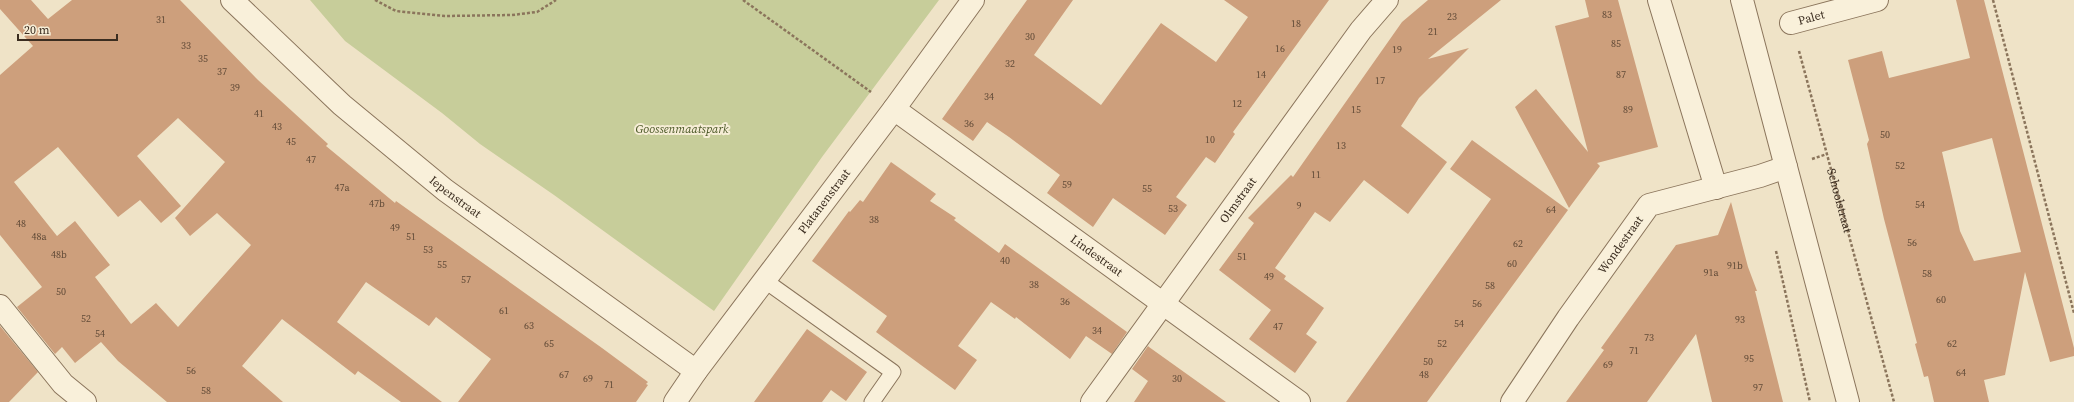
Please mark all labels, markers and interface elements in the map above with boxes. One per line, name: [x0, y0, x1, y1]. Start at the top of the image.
street label: Palet: [1796, 6, 1826, 29]
house number: 83: [1602, 8, 1612, 21]
house number: 23: [1447, 10, 1457, 23]
house number: 31: [156, 13, 166, 26]
scale bar: [18, 16, 117, 42]
house number: 18: [1291, 17, 1301, 30]
text: 20 m: [24, 22, 50, 38]
house number: 21: [1428, 25, 1438, 38]
house number: 30: [1025, 30, 1035, 43]
house number: 85: [1611, 37, 1621, 50]
house number: 33: [181, 39, 191, 52]
house number: 16: [1275, 42, 1285, 55]
house number: 19: [1392, 43, 1402, 56]
house number: 35: [198, 52, 208, 65]
house number: 32: [1005, 57, 1015, 70]
house number: 37: [217, 65, 227, 78]
house number: 14: [1256, 68, 1266, 81]
house number: 87: [1616, 68, 1626, 81]
house number: 17: [1375, 74, 1385, 87]
house number: 39: [230, 81, 240, 94]
house number: 34: [984, 90, 994, 103]
house number: 12: [1232, 97, 1242, 110]
house number: 15: [1351, 103, 1361, 116]
house number: 89: [1623, 103, 1633, 116]
house number: 41: [254, 107, 264, 120]
house number: 36: [964, 117, 974, 130]
house number: 43: [272, 120, 282, 133]
park label: Goossenmaatspark: [635, 121, 729, 137]
house number: 50: [1880, 128, 1890, 141]
house number: 10: [1205, 133, 1215, 146]
house number: 45: [286, 135, 296, 148]
house number: 13: [1336, 139, 1346, 152]
house number: 47: [306, 153, 316, 166]
house number: 52: [1895, 159, 1905, 172]
street label: Platanenstraat: [794, 166, 854, 237]
street label: Schoolstraat: [1823, 167, 1856, 235]
house number: 11: [1311, 168, 1321, 181]
street label: Iepenstraat: [426, 172, 484, 222]
street label: Olmstraat: [1216, 174, 1260, 226]
house number: 59: [1062, 178, 1072, 191]
house number: 47a: [334, 181, 350, 194]
house number: 55: [1142, 182, 1152, 195]
house number: 47b: [369, 197, 385, 210]
house number: 54: [1915, 198, 1925, 211]
house number: 9: [1297, 199, 1302, 212]
house number: 53: [1168, 202, 1178, 215]
house number: 64: [1546, 203, 1556, 216]
house number: 38: [869, 213, 879, 226]
street label: Wondestraat: [1594, 213, 1647, 277]
house number: 48: [16, 217, 26, 230]
house number: 49: [390, 221, 400, 234]
house number: 48a: [31, 230, 47, 243]
house number: 51: [406, 230, 416, 243]
street label: Lindestraat: [1067, 231, 1126, 280]
house number: 56: [1907, 236, 1917, 249]
house number: 62: [1513, 237, 1523, 250]
house number: 53: [423, 243, 433, 256]
house number: 48b: [51, 248, 67, 261]
house number: 51: [1237, 250, 1247, 263]
house number: 40: [1000, 254, 1010, 267]
house number: 60: [1507, 257, 1517, 270]
house number: 55: [437, 258, 447, 271]
house number: 91b: [1727, 259, 1743, 272]
house number: 91a: [1703, 266, 1719, 279]
house number: 58: [1922, 267, 1932, 280]
house number: 49: [1264, 270, 1274, 283]
house number: 57: [461, 273, 471, 286]
house number: 38: [1029, 278, 1039, 291]
house number: 58: [1485, 279, 1495, 292]
house number: 50: [56, 285, 66, 298]
house number: 60: [1936, 293, 1946, 306]
house number: 36: [1060, 295, 1070, 308]
house number: 56: [1472, 297, 1482, 310]
house number: 61: [499, 304, 509, 317]
house number: 52: [81, 312, 91, 325]
house number: 93: [1735, 313, 1745, 326]
house number: 54: [1454, 317, 1464, 330]
house number: 63: [524, 319, 534, 332]
house number: 47: [1273, 320, 1283, 333]
house number: 34: [1092, 324, 1102, 337]
house number: 54: [95, 327, 105, 340]
house number: 73: [1644, 331, 1654, 344]
house number: 65: [544, 337, 554, 350]
house number: 52: [1437, 337, 1447, 350]
house number: 62: [1947, 337, 1957, 350]
house number: 71: [1629, 344, 1639, 357]
house number: 95: [1744, 352, 1754, 365]
house number: 50: [1423, 355, 1433, 368]
house number: 69: [1603, 358, 1613, 371]
house number: 56: [186, 364, 196, 377]
house number: 64: [1956, 366, 1966, 379]
house number: 67: [559, 368, 569, 381]
house number: 48: [1419, 368, 1429, 381]
house number: 69: [583, 372, 593, 385]
house number: 30: [1172, 372, 1182, 385]
house number: 71: [604, 378, 614, 391]
house number: 97: [1753, 381, 1763, 394]
house number: 58: [201, 384, 211, 397]

